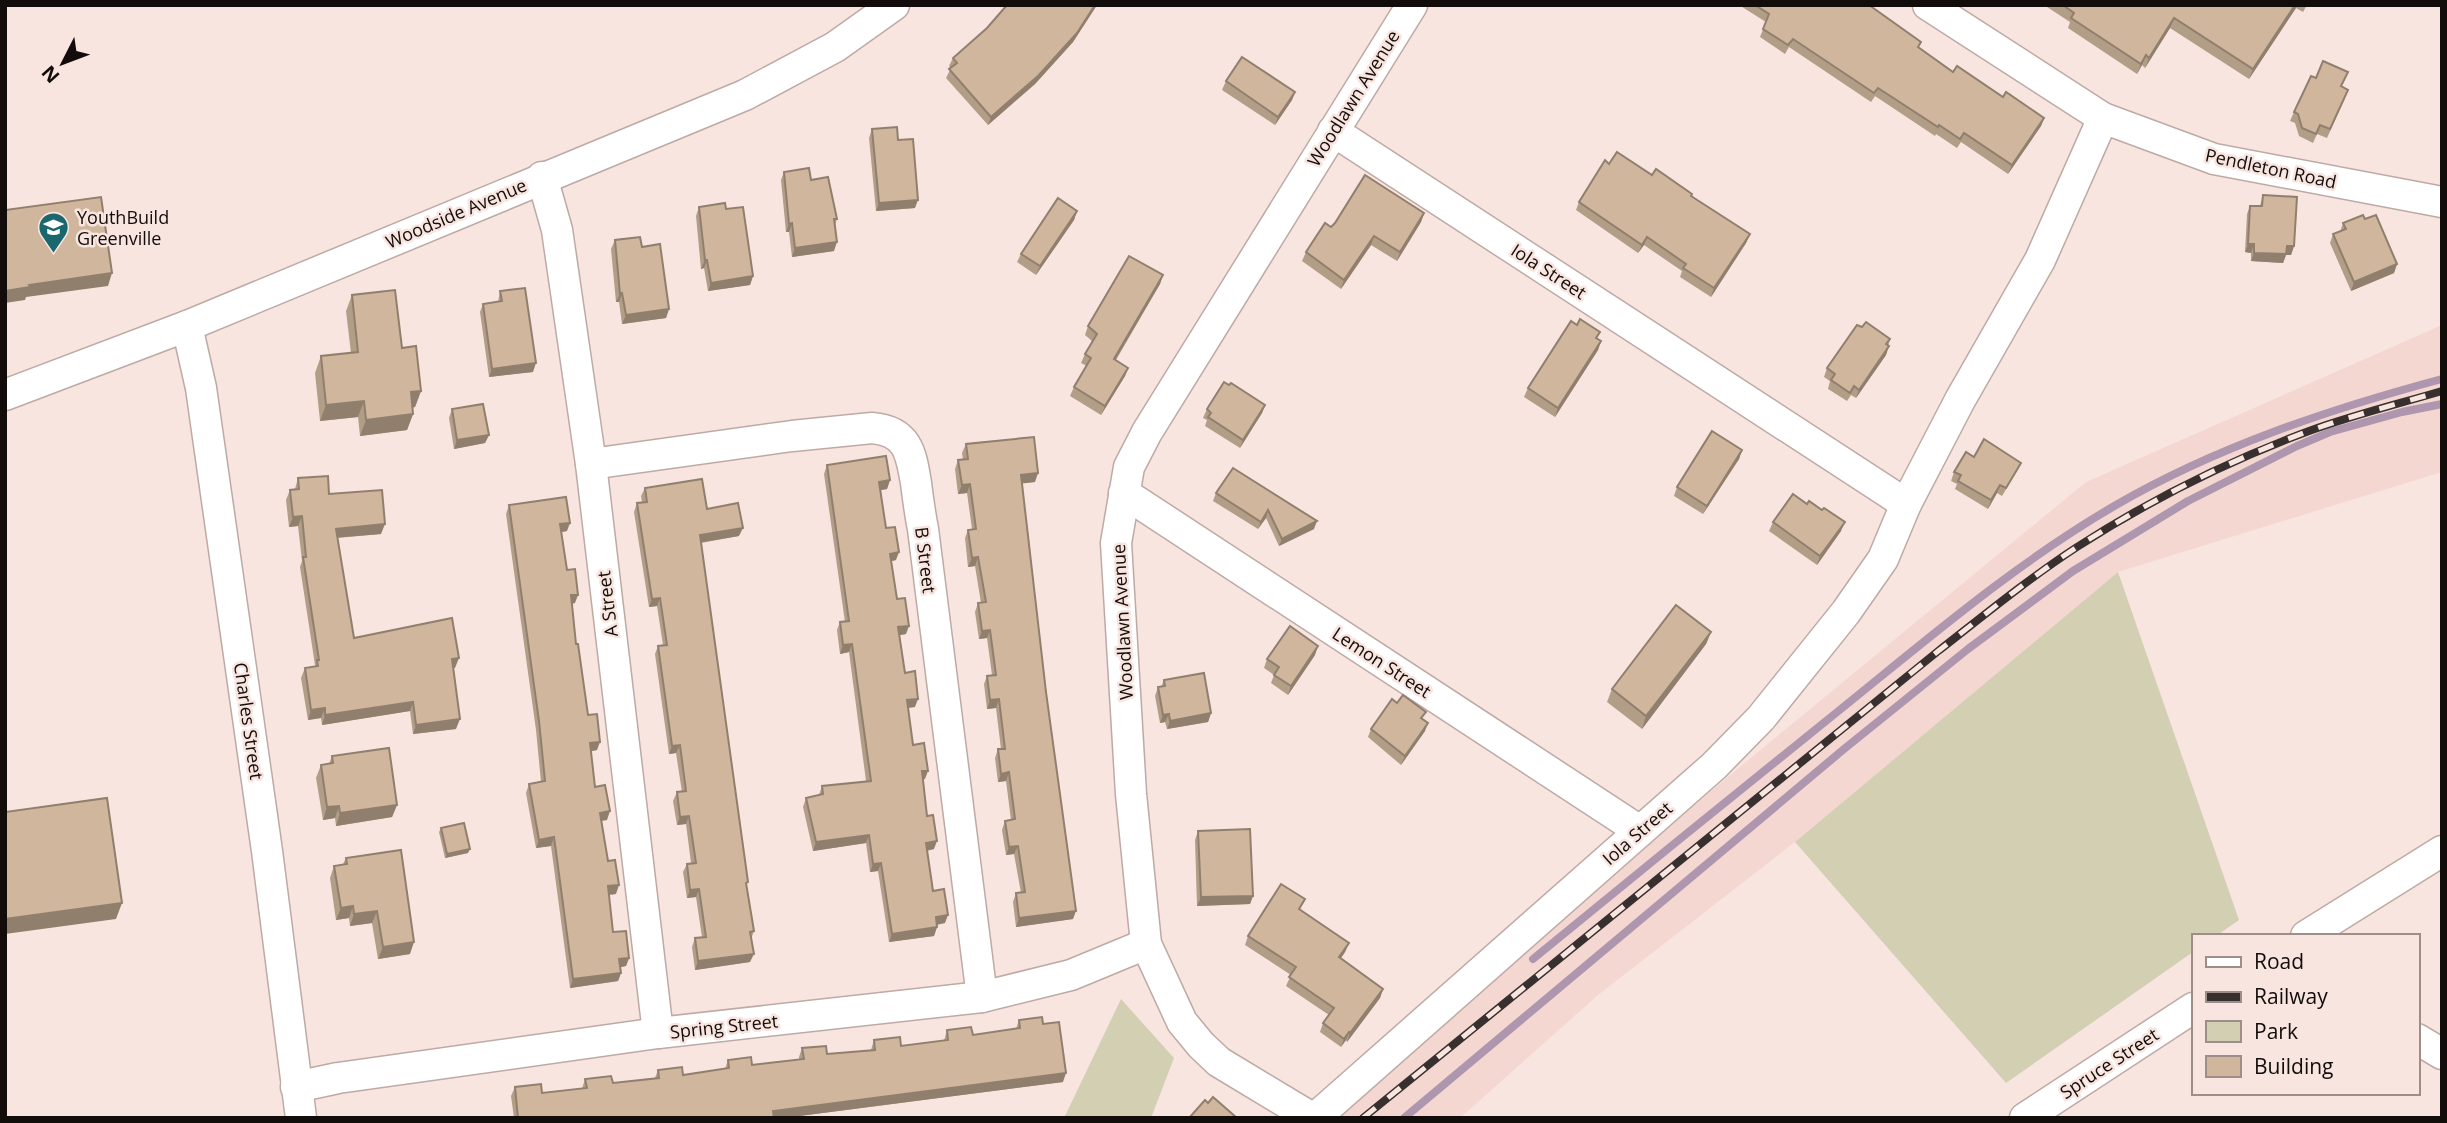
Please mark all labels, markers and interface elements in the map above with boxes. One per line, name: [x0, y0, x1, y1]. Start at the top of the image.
street label: Woodlawn Avenue: [1301, 25, 1405, 171]
north arrow: [28, 28, 98, 98]
text: N: [36, 60, 65, 89]
street label: Pendleton Road: [2203, 142, 2339, 194]
street label: Woodside Avenue: [382, 172, 530, 254]
place label: YouthBuild Greenville: [77, 205, 169, 250]
school or university icon: YouthBuild Greenville: [37, 210, 71, 254]
street label: Iola Street: [1507, 238, 1591, 304]
street label: B Street: [910, 525, 942, 595]
street label: Woodlawn Avenue: [1106, 543, 1138, 701]
street label: A Street: [591, 570, 623, 638]
street label: Lemon Street: [1328, 621, 1436, 703]
street label: Charles Street: [229, 661, 269, 781]
street label: Iola Street: [1597, 796, 1677, 870]
legend: [2192, 934, 2419, 1095]
text: Road: [2254, 947, 2304, 975]
text: Railway: [2254, 982, 2328, 1010]
street label: Spring Street: [669, 1008, 779, 1044]
text: Park: [2254, 1017, 2298, 1045]
street label: Spruce Street: [2055, 1022, 2163, 1104]
text: Building: [2254, 1052, 2333, 1080]

